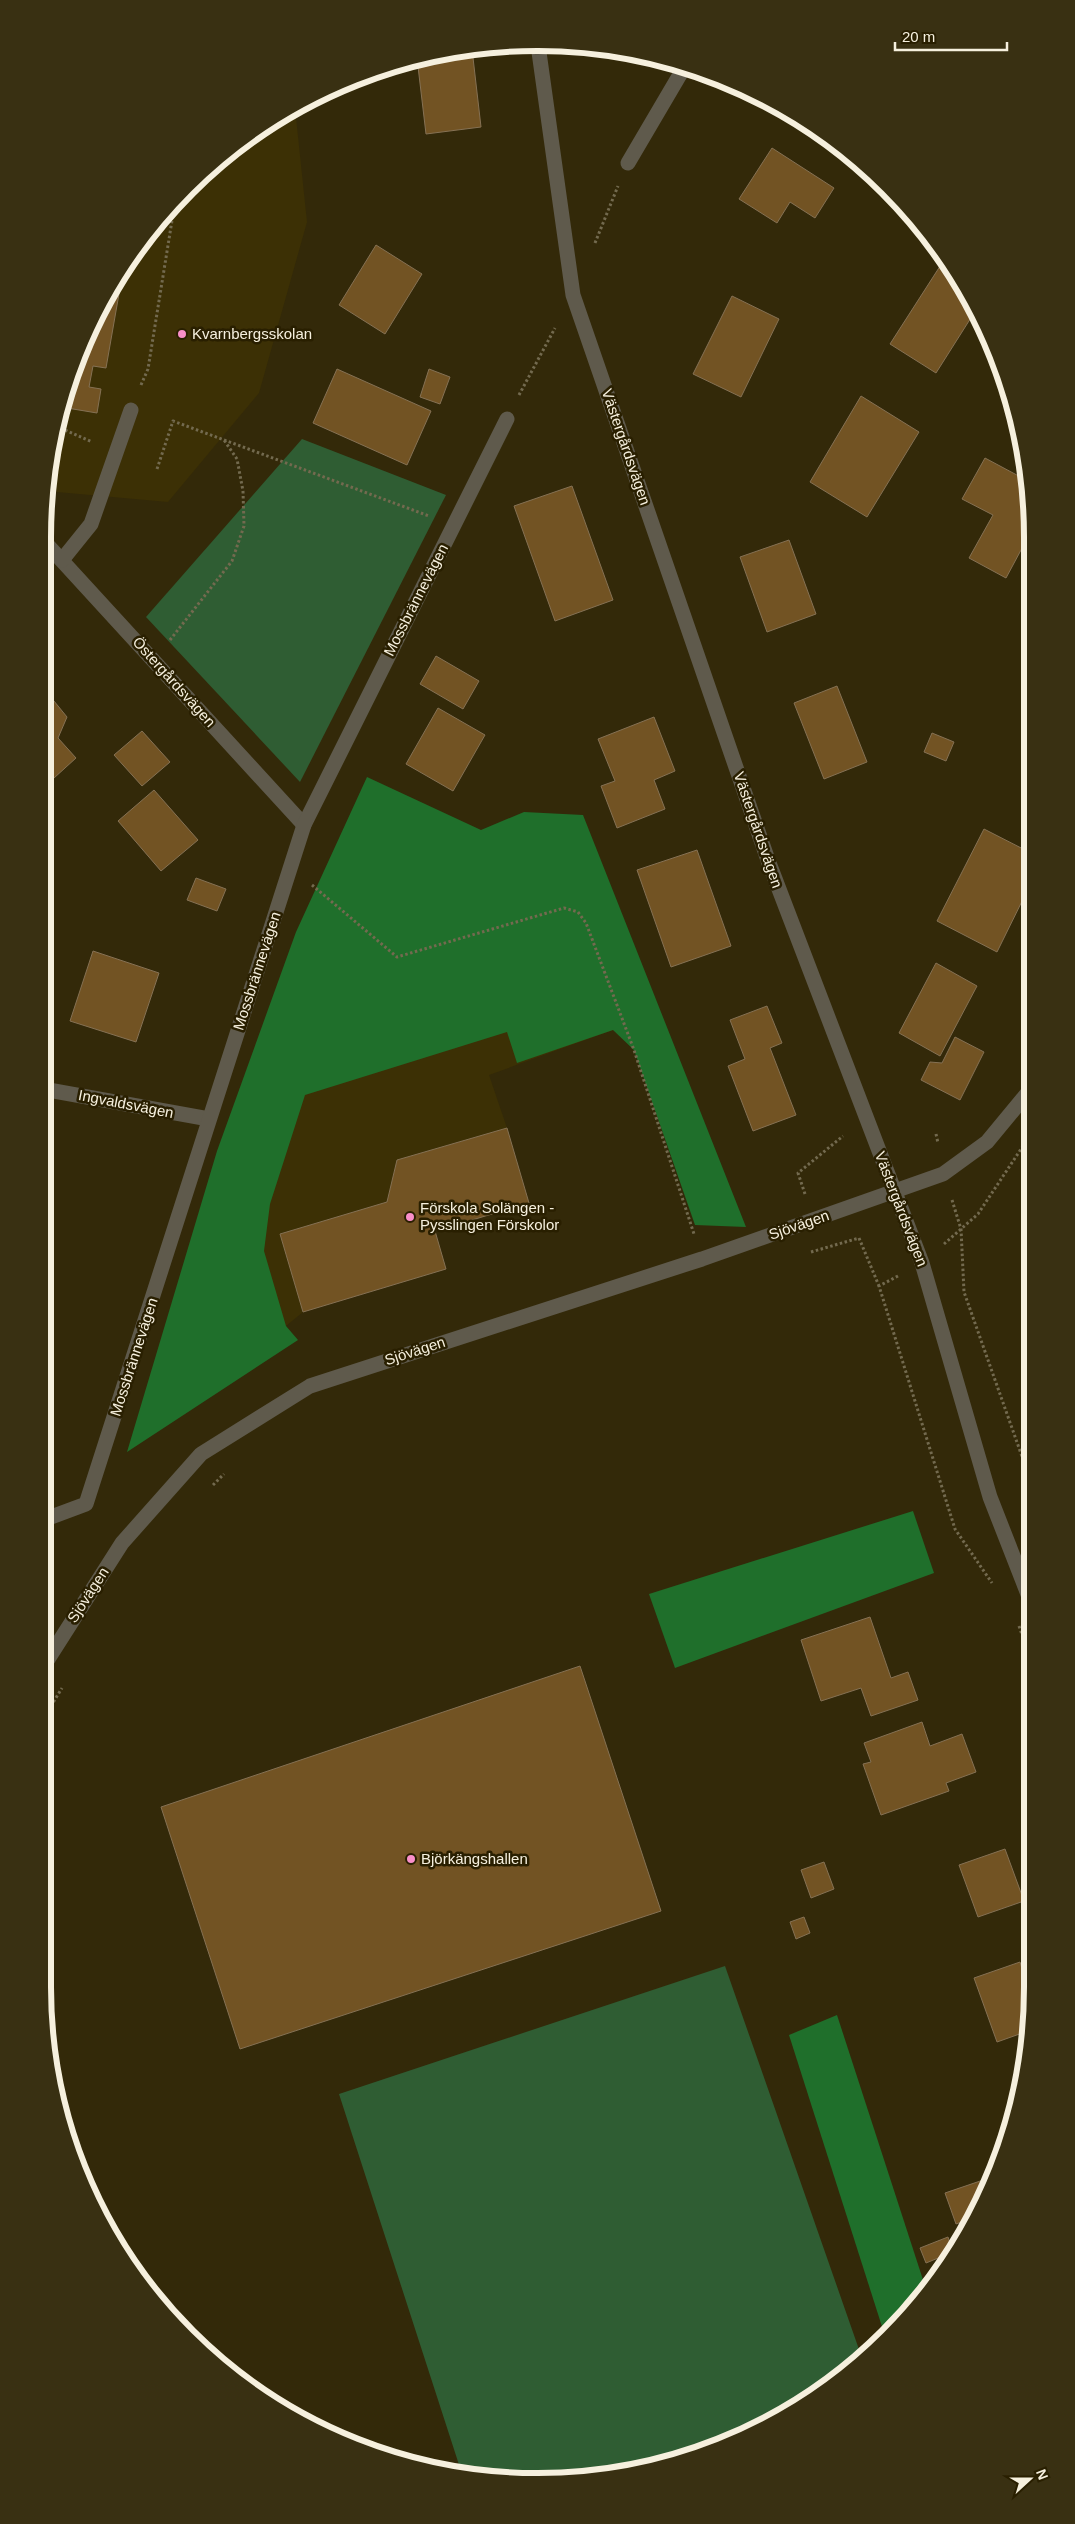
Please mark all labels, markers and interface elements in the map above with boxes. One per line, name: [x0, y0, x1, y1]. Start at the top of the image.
scale bar: [895, 20, 1008, 52]
text: 20 m: [902, 28, 935, 45]
place label: Kvarnbergsskolan: [192, 325, 312, 342]
marker: Kvarnbergsskolan: [176, 328, 188, 340]
street label: Västergårdsvägen: [599, 387, 654, 507]
street label: Mossbrännevägen: [380, 541, 451, 659]
street label: Östergårdsvägen: [130, 633, 219, 730]
street label: Västergårdsvägen: [731, 770, 786, 890]
street label: Mossbrännevägen: [229, 910, 284, 1032]
street label: Ingvaldsvägen: [77, 1086, 175, 1121]
street label: Västergårdsvägen: [872, 1149, 931, 1269]
place label: Förskola Solängen - Pysslingen Förskolor: [420, 1199, 559, 1233]
street label: Sjövägen: [766, 1206, 831, 1243]
marker: Förskola Solängen - Pysslingen Förskolor: [404, 1211, 416, 1223]
street label: Mossbrännevägen: [106, 1296, 161, 1418]
street label: Sjövägen: [382, 1333, 447, 1368]
street label: Sjövägen: [63, 1564, 112, 1626]
place label: Björkängshallen: [421, 1850, 528, 1867]
marker: Björkängshallen: [405, 1853, 417, 1865]
north arrow: [1005, 2454, 1055, 2504]
text: N: [1033, 2467, 1051, 2482]

